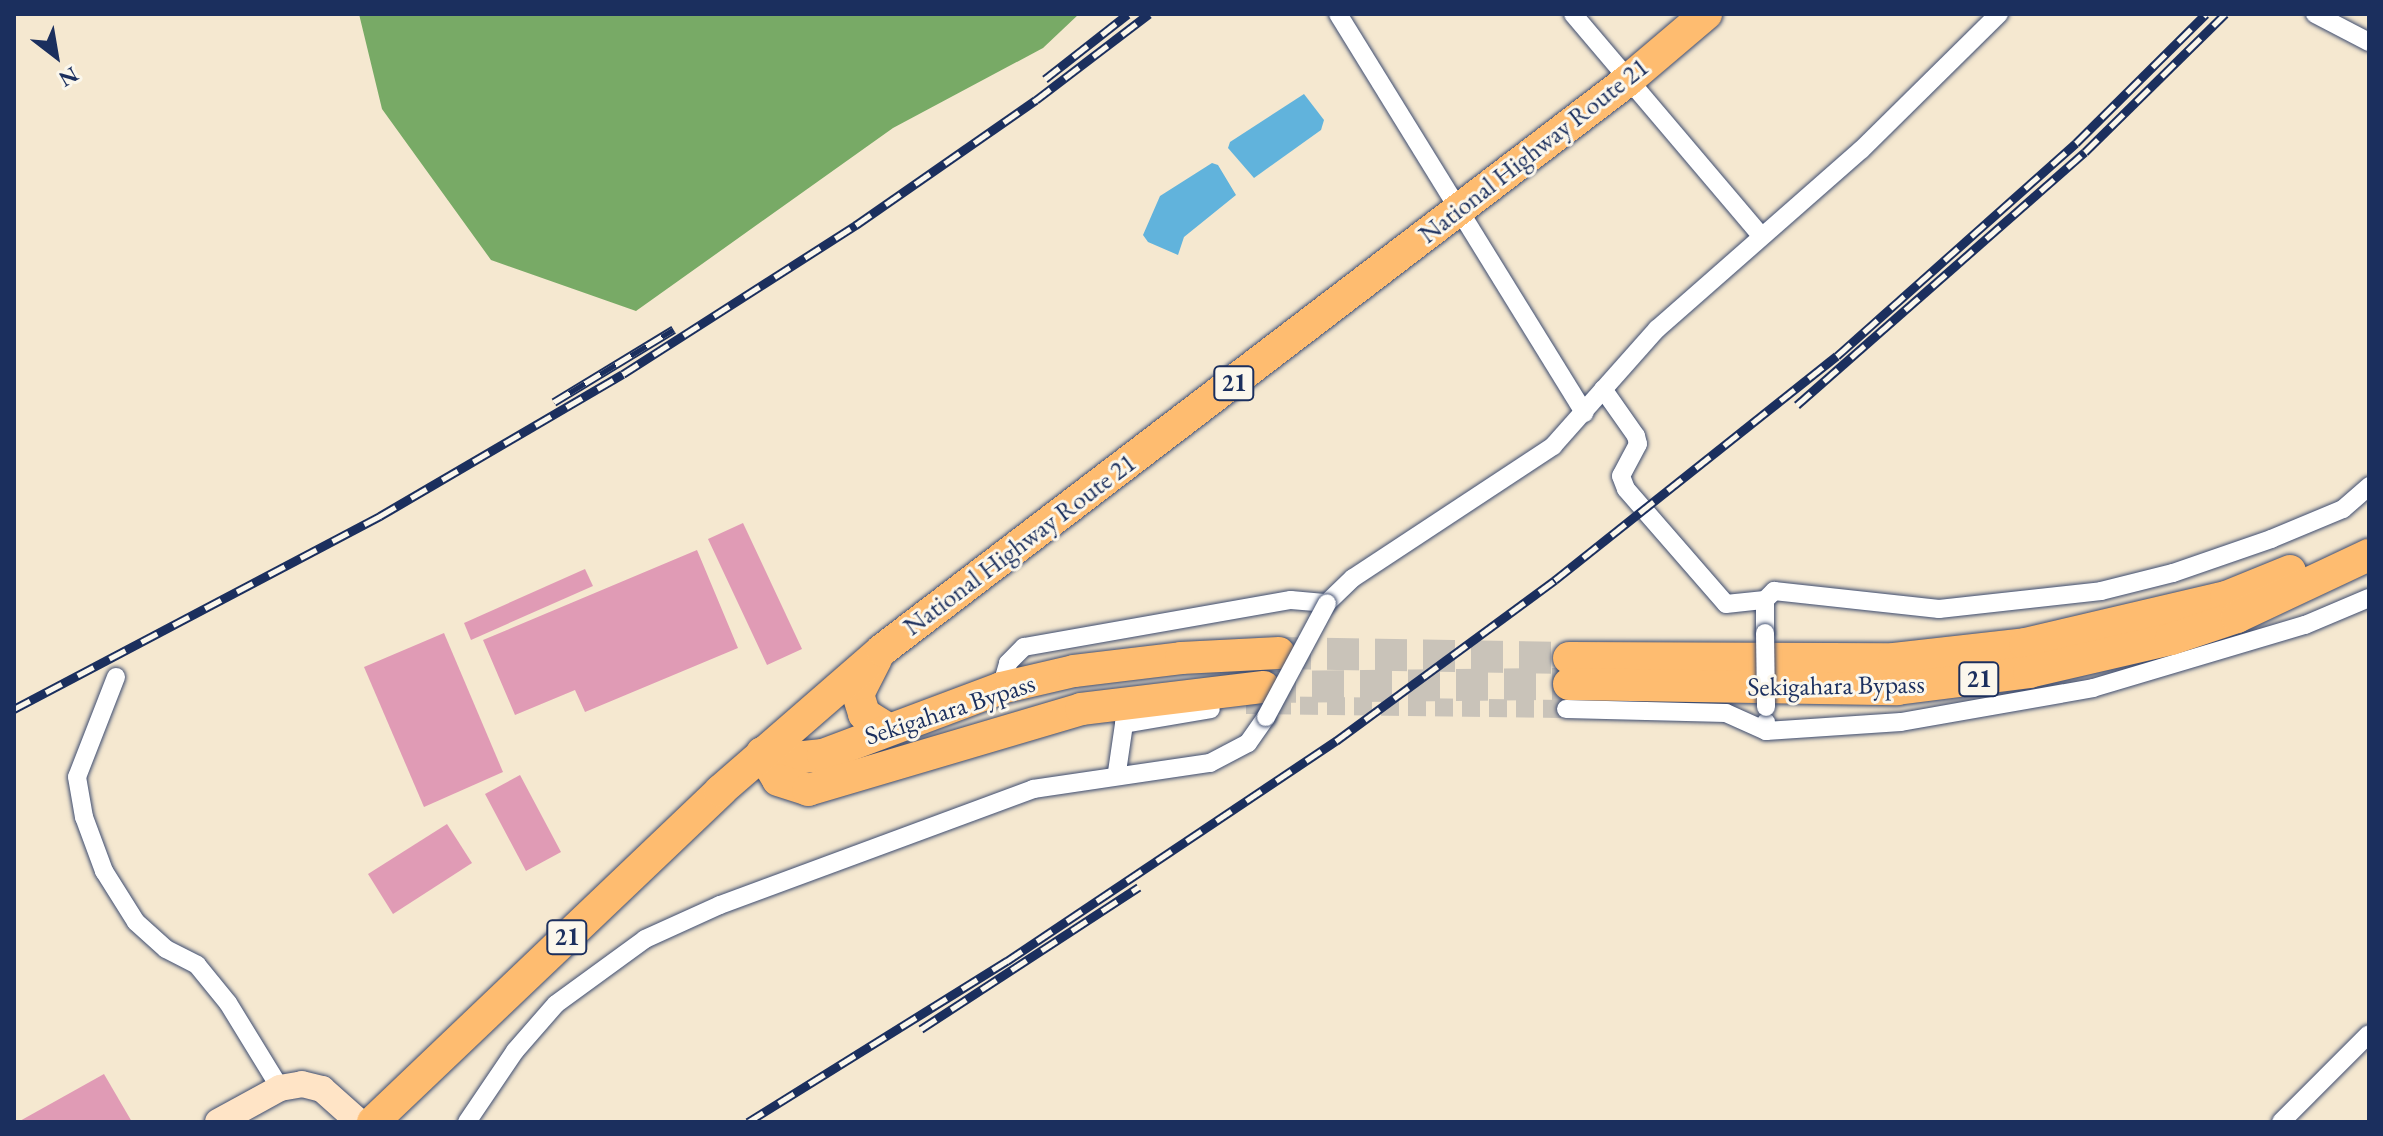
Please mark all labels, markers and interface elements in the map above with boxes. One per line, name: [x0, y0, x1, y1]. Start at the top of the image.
north arrow: [16, 16, 96, 96]
street label: National Highway Route 21: [1413, 52, 1655, 250]
text: N: [54, 60, 84, 94]
road number: 21: [1212, 363, 1256, 403]
street label: National Highway Route 21: [898, 447, 1142, 643]
road number: 21: [1957, 659, 2001, 699]
street label: Sekigahara Bypass: [861, 668, 1039, 752]
street label: Sekigahara Bypass: [1747, 669, 1925, 703]
road number: 21: [545, 917, 589, 957]

